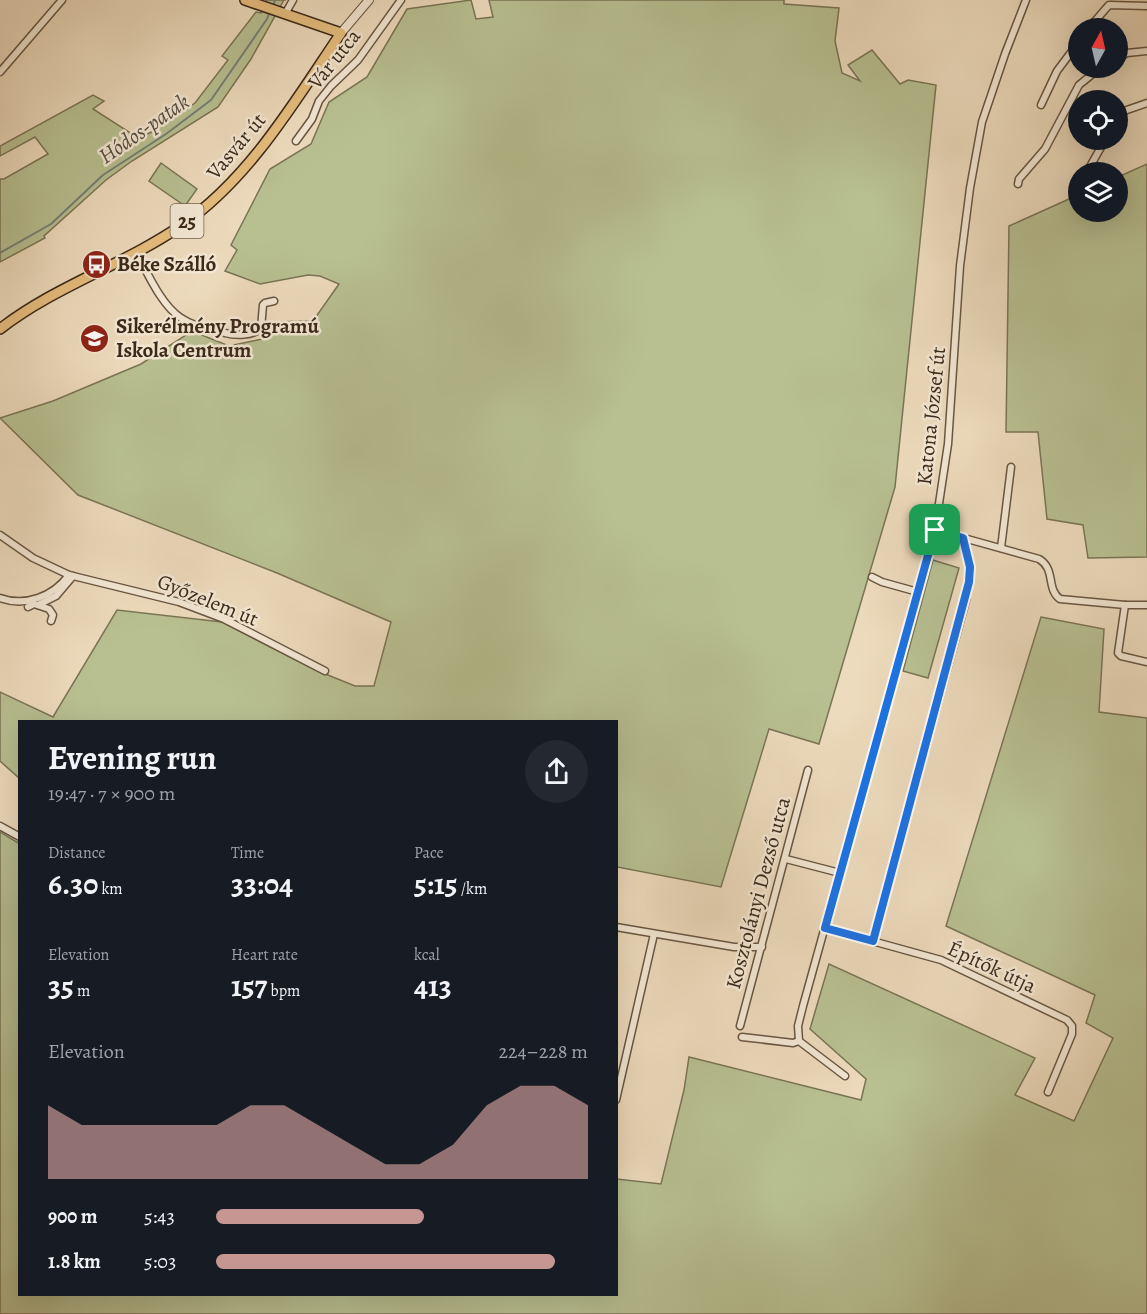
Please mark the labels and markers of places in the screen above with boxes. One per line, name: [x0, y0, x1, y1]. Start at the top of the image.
bus stop icon: Béke Szálló: [80, 248, 112, 280]
place label: Béke Szálló: [117, 250, 217, 278]
place label: Sikerélmény Programú Iskola Centrum: [116, 312, 319, 364]
school or university icon: Sikerélmény Programú Iskola Centrum: [79, 322, 111, 354]
pin: [909, 504, 960, 555]

